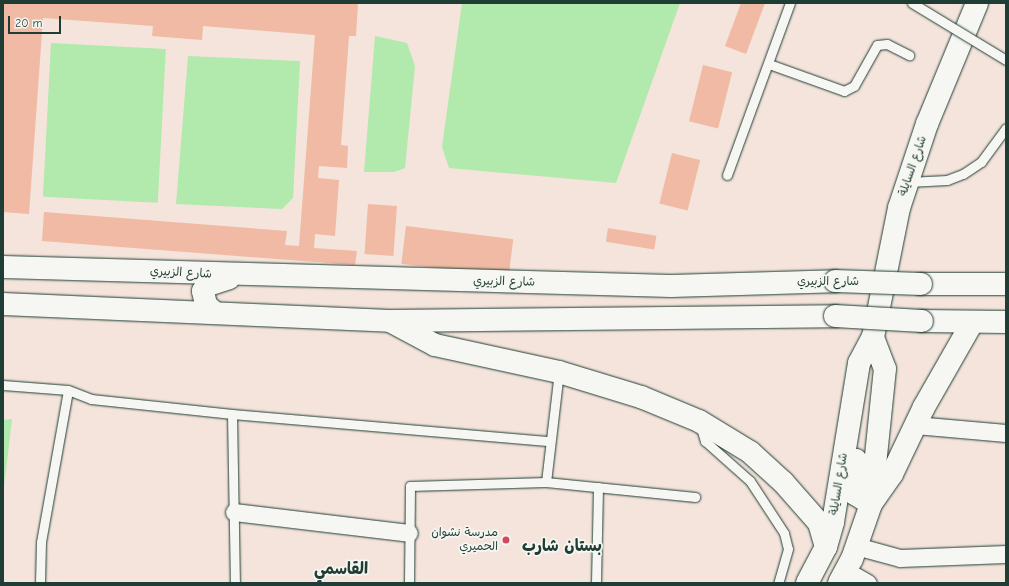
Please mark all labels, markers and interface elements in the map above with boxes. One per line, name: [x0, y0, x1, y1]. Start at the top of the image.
scale bar: [10, 8, 63, 34]
text: 20 m: [15, 16, 43, 30]
street label: شارع السايلة: [896, 134, 930, 198]
street label: شارع الزبيري: [150, 264, 212, 282]
street label: شارع الزبيري: [473, 274, 535, 290]
street label: شارع الزبيري: [797, 275, 859, 289]
street label: شارع السايلة: [827, 452, 851, 516]
place label: مدرسة نشوان الحميري: [431, 526, 498, 554]
marker: مدرسة نشوان الحميري: [501, 535, 511, 545]
district label: بستان شارب: [522, 536, 602, 556]
district label: القاسمي: [314, 559, 368, 579]

